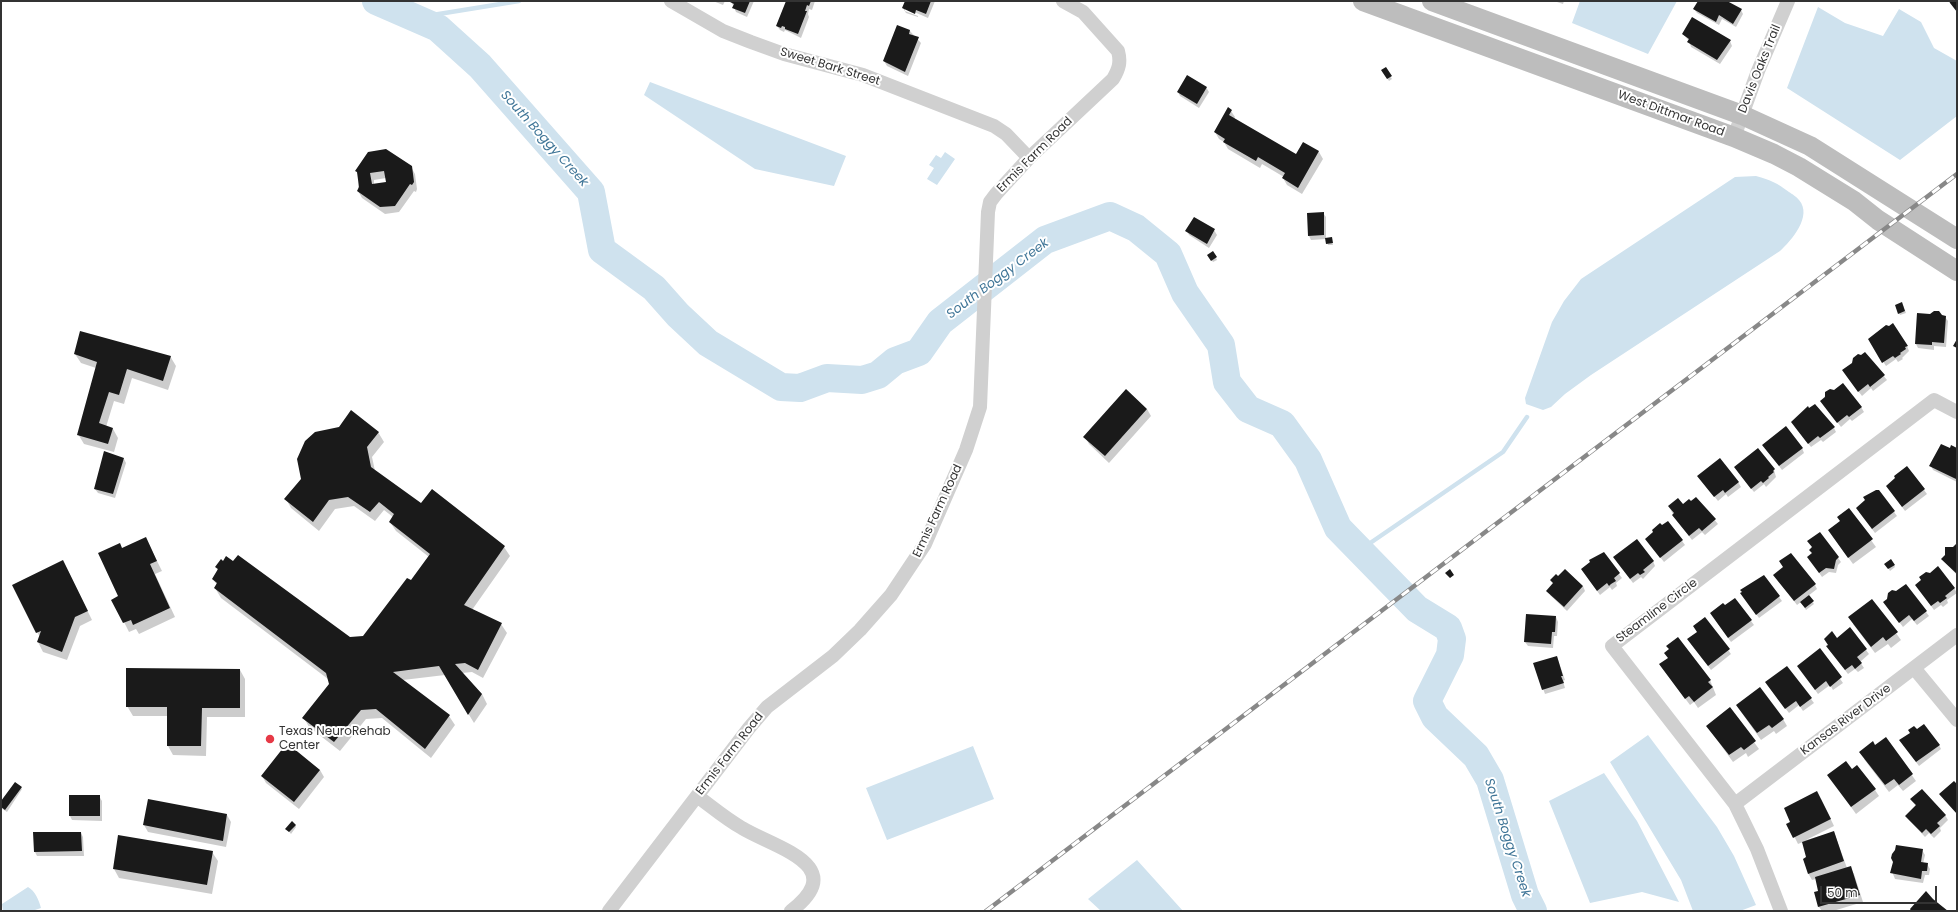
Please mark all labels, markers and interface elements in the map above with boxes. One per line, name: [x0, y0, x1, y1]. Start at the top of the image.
street label: Davis Oaks Trail: [1736, 23, 1784, 115]
street label: Sweet Bark Street: [778, 45, 882, 89]
water label: South Boggy Creek: [497, 88, 591, 190]
street label: West Dittmar Road: [1616, 88, 1726, 140]
street label: Ermis Farm Road: [994, 114, 1076, 196]
water label: South Boggy Creek: [944, 235, 1052, 323]
street label: Ermis Farm Road: [910, 462, 966, 560]
street label: Steamline Circle: [1614, 576, 1700, 646]
street label: Kansas River Drive: [1798, 681, 1894, 759]
street label: Ermis Farm Road: [693, 710, 767, 798]
place label: Texas NeuroRehab Center: [279, 725, 391, 753]
marker: Texas NeuroRehab Center: [264, 733, 276, 745]
water label: South Boggy Creek: [1480, 777, 1534, 899]
scale bar: [1822, 878, 1939, 904]
text: 50 m: [1827, 884, 1858, 901]

